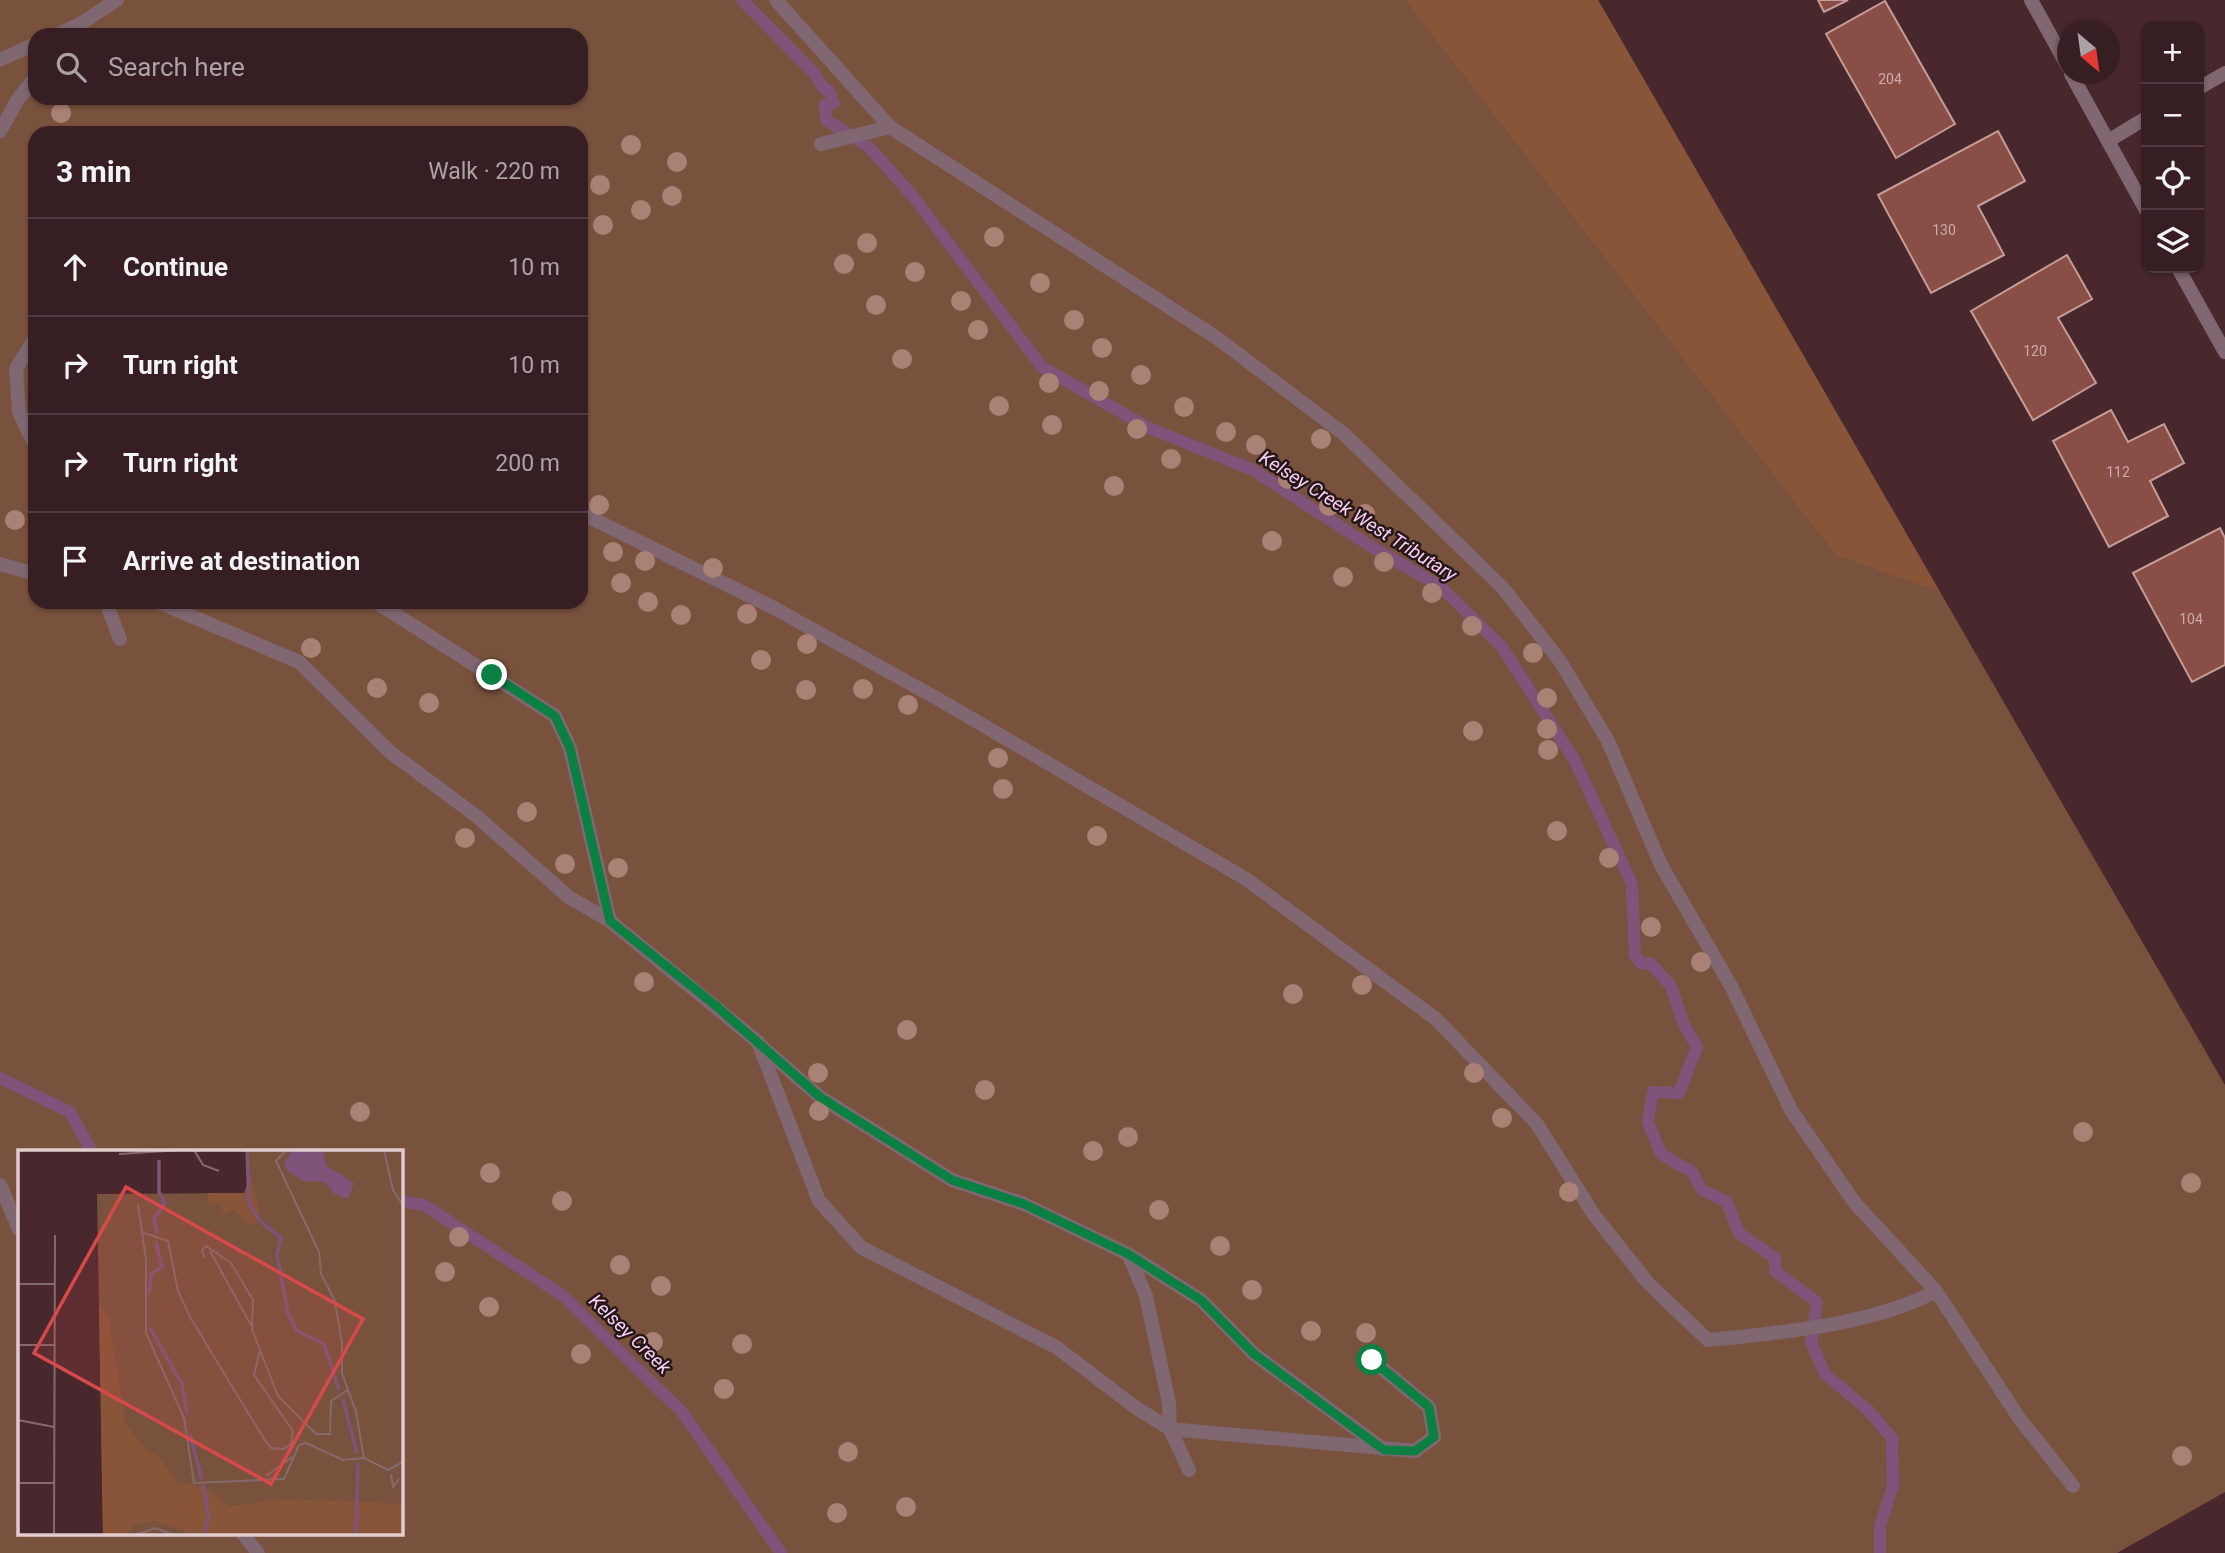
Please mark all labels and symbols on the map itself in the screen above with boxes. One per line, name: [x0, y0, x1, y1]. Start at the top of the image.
north arrow: [2057, 21, 2120, 84]
house number: 204: [1878, 71, 1902, 87]
house number: 130: [1932, 222, 1956, 238]
house number: 120: [2023, 343, 2047, 359]
water label: Kelsey Creek West Tributary: [1255, 446, 1462, 587]
house number: 112: [2106, 464, 2130, 480]
house number: 104: [2179, 611, 2203, 627]
route end: [476, 659, 507, 690]
inset map: [18, 1150, 402, 1536]
water label: Kelsey Creek: [584, 1289, 676, 1379]
route start: [1356, 1344, 1387, 1375]

